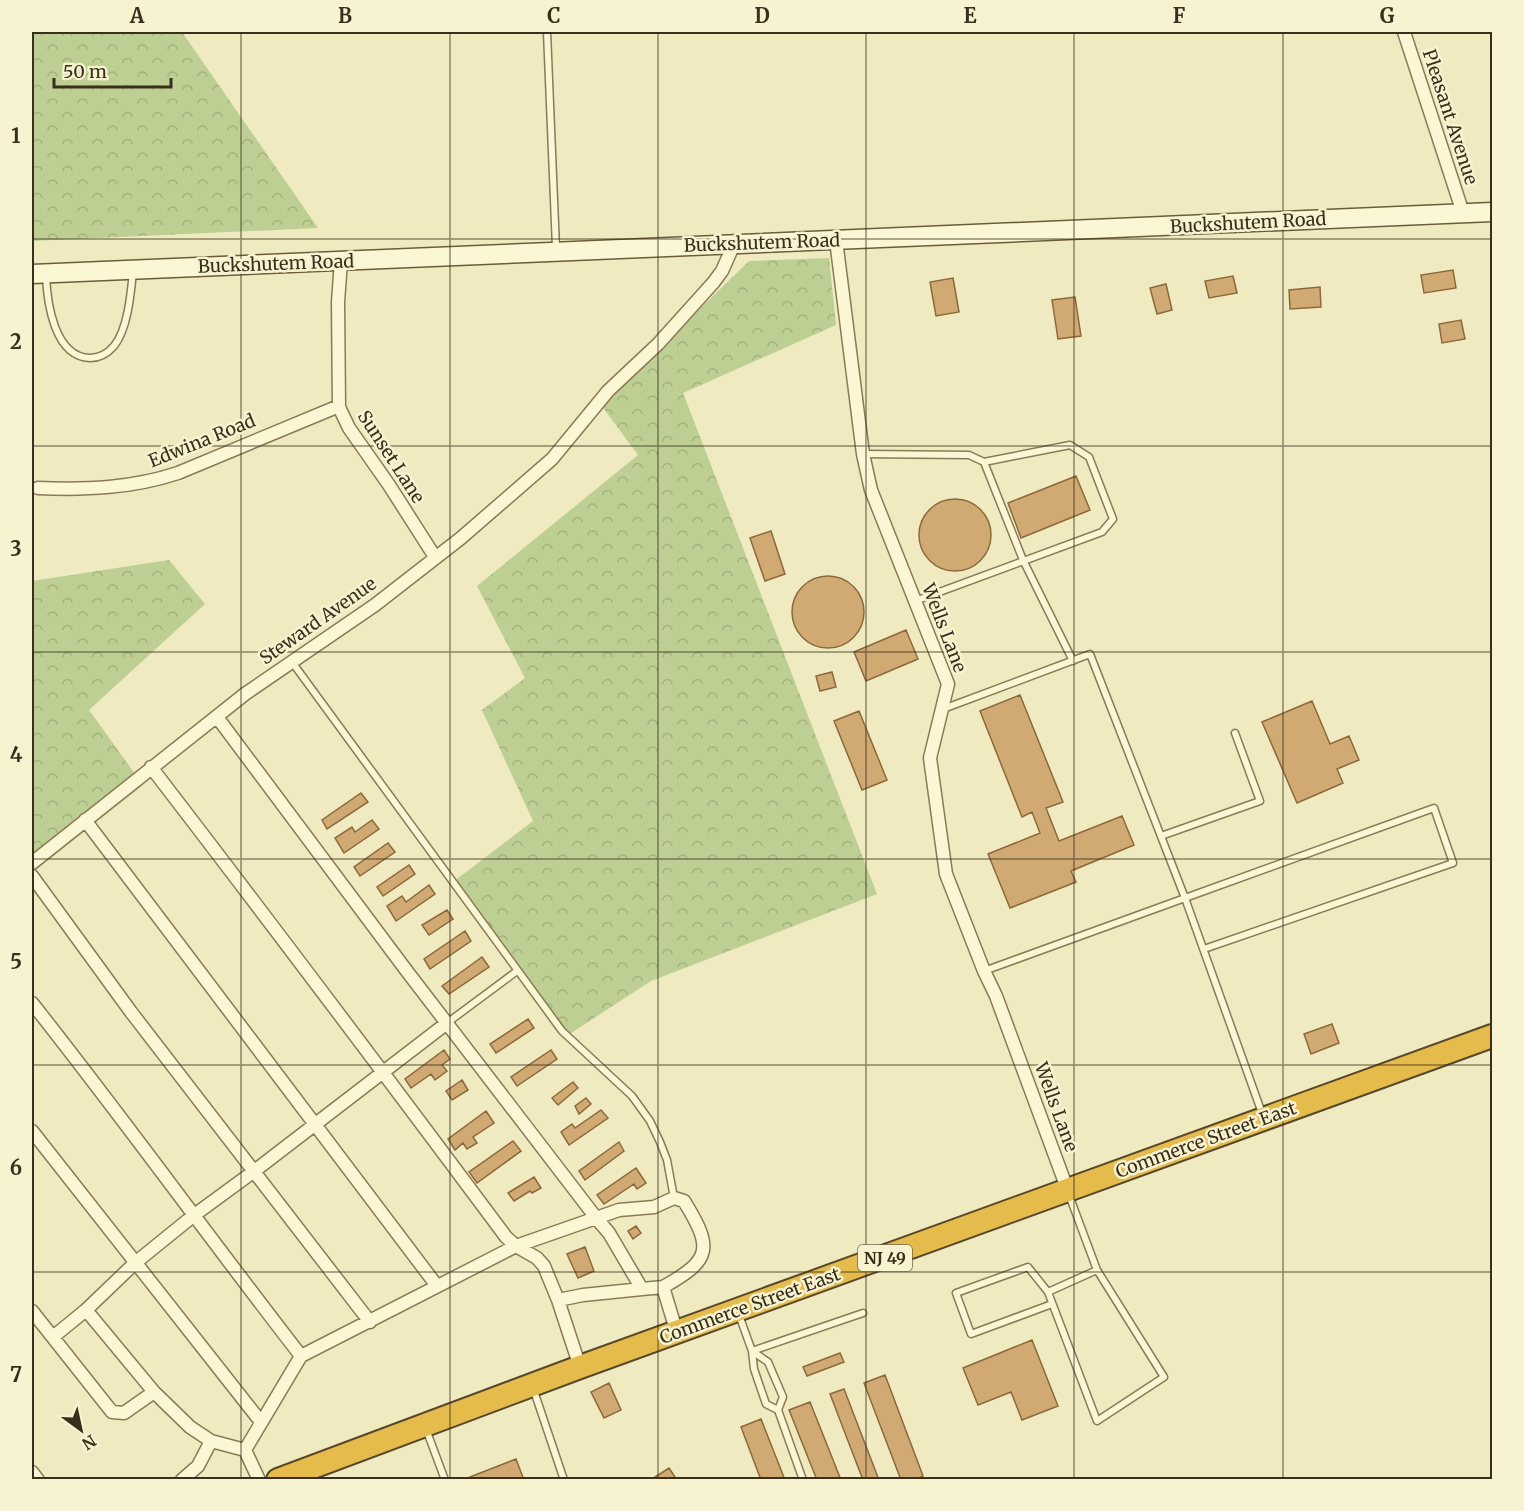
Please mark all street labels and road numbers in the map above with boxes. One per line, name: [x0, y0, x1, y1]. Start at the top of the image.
street label: Pleasant Avenue: [1418, 46, 1483, 187]
street label: Buckshutem Road: [1169, 207, 1327, 238]
street label: Buckshutem Road: [683, 228, 841, 257]
street label: Buckshutem Road: [197, 249, 355, 278]
street label: Sunset Lane: [353, 406, 430, 507]
street label: Edwina Road: [145, 409, 259, 472]
street label: Steward Avenue: [255, 572, 381, 669]
street label: Wells Lane: [917, 579, 972, 676]
street label: Wells Lane: [1029, 1058, 1083, 1155]
street label: Commerce Street East: [1112, 1096, 1299, 1183]
road number: NJ 49: [858, 1245, 912, 1271]
street label: Commerce Street East: [656, 1262, 843, 1349]

